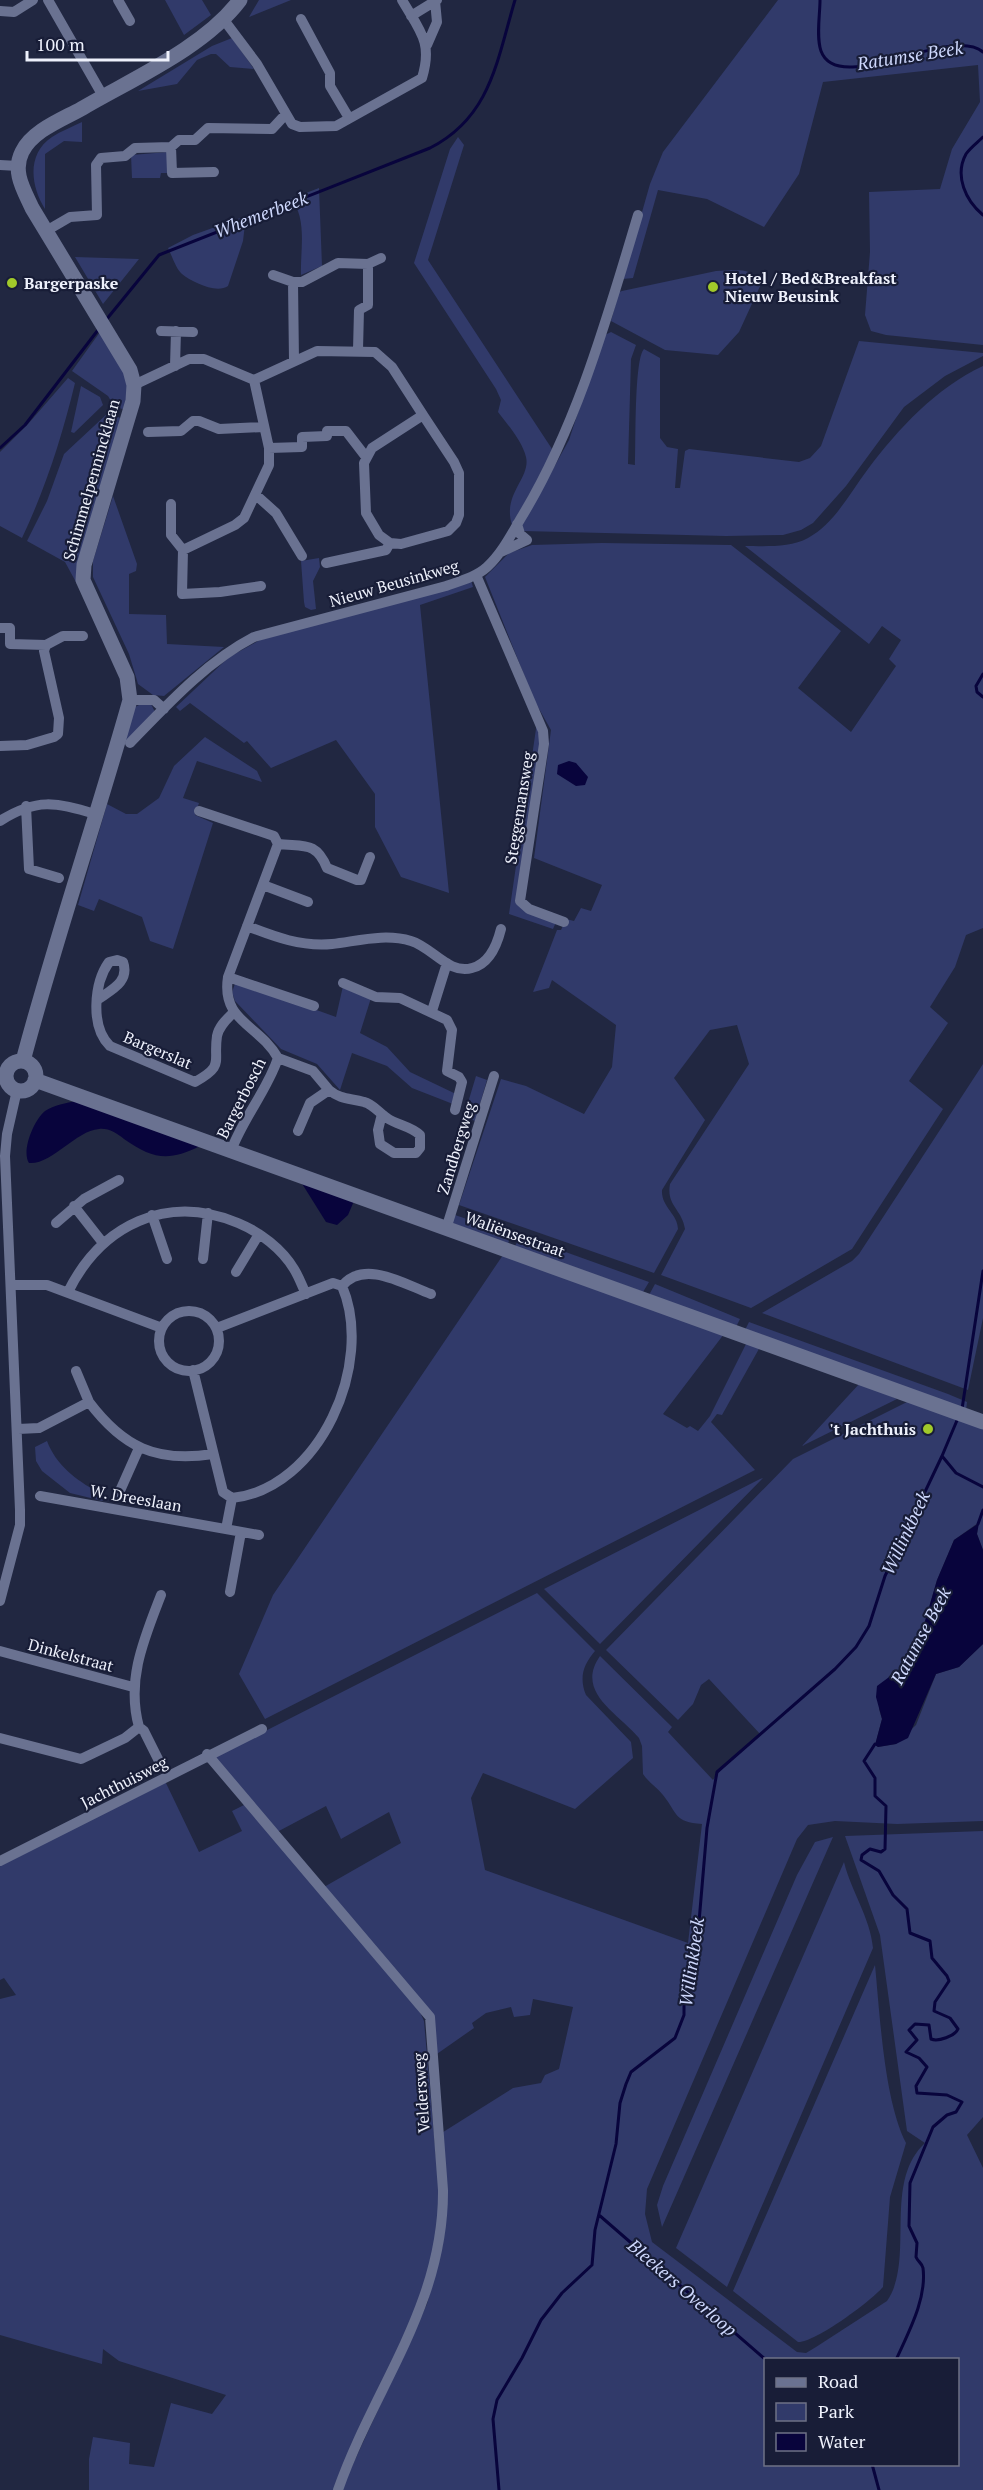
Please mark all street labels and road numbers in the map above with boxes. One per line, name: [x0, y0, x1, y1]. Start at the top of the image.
street label: Schimmelpennincklaan: [57, 396, 125, 563]
street label: Nieuw Beusinkweg: [327, 554, 462, 612]
street label: Steggemansweg: [499, 750, 539, 866]
street label: Bargerslat: [120, 1026, 196, 1074]
street label: Bargerbosch: [211, 1053, 271, 1142]
street label: Zandbergweg: [432, 1099, 481, 1197]
street label: Waliënsestraat: [462, 1206, 568, 1262]
street label: W. Dreeslaan: [88, 1479, 184, 1517]
street label: Dinkelstraat: [26, 1633, 116, 1677]
street label: Jachthuisweg: [77, 1750, 172, 1813]
street label: Veldersweg: [407, 2052, 435, 2134]

